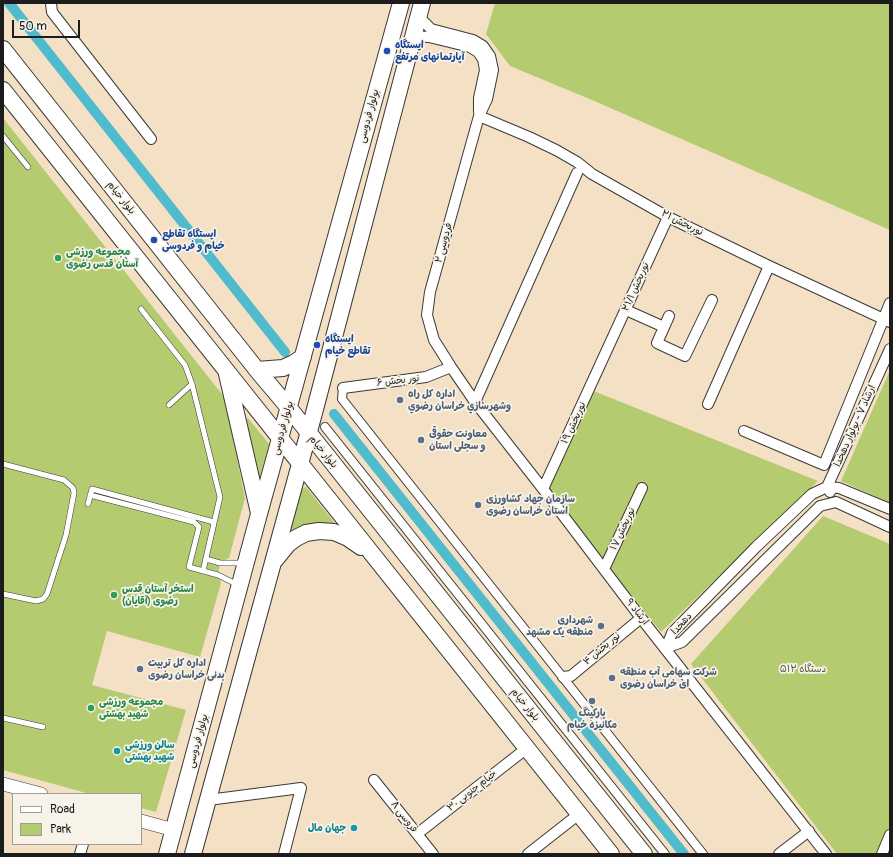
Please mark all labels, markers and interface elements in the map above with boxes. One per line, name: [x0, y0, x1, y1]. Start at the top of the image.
scale bar: [14, 12, 82, 38]
text: 50 m: [19, 19, 47, 34]
place label: ایستگاه آپارتمانهای مرتفع: [395, 39, 464, 62]
marker: ایستگاه آپارتمانهای مرتفع: [382, 46, 392, 56]
street label: بولوار فردوسی: [356, 88, 382, 144]
street label: بلوار خیام: [104, 179, 138, 217]
street label: نوربخش ۲۱: [659, 207, 705, 239]
street label: فردوسی ۲: [433, 221, 455, 265]
place label: ایستگاه تقاطع خیام و فردوسی: [162, 228, 225, 252]
marker: ایستگاه تقاطع خیام و فردوسی: [149, 235, 159, 245]
place label: مجموعه ورزشی آستان قدس رضوی: [66, 246, 138, 270]
marker: مجموعه ورزشی آستان قدس رضوی: [53, 253, 63, 263]
street label: نوربخش ۲۱/۱: [620, 261, 652, 313]
place label: ایستگاه تقاطع خیام: [325, 333, 370, 356]
marker: ایستگاه تقاطع خیام: [312, 340, 322, 350]
street label: نور بخش ۶: [376, 372, 420, 390]
street label: ارشاد ۷ - بولوار دهخدا: [832, 383, 878, 469]
place label: اداره كل راه وشهرسازي خراسان رضوي: [408, 388, 511, 412]
marker: اداره كل راه وشهرسازي خراسان رضوي: [395, 395, 405, 405]
street label: بولوار فردوسی: [270, 400, 296, 456]
street label: نوربخش ۱۹: [559, 400, 589, 446]
place label: معاونت حقوقی و سجلی استان: [429, 428, 487, 452]
street label: بلوار خیام: [306, 433, 340, 471]
marker: معاونت حقوقی و سجلی استان: [416, 435, 426, 445]
place label: سازمان جهاد کشاورزی استان خراسان رضوی: [486, 493, 575, 516]
marker: سازمان جهاد کشاورزی استان خراسان رضوی: [473, 500, 483, 510]
street label: نوربخش ۱۷: [608, 506, 638, 552]
place label: استخر آستان قدس رضوی (آقایان): [122, 583, 194, 606]
marker: استخر آستان قدس رضوی (آقایان): [109, 590, 119, 600]
street label: ارشاد ۹: [623, 596, 651, 628]
street label: دهخدا: [669, 611, 695, 637]
place label: شهرداری منطقه یک مشهد: [526, 614, 593, 638]
marker: شهرداری منطقه یک مشهد: [596, 621, 606, 631]
street label: نور بخش ۴: [581, 630, 623, 668]
place label: اداره کل تربیت بدنی خراسان رضوی: [148, 657, 225, 680]
park label: ۵۱۲ دستگاه: [780, 663, 826, 675]
marker: اداره کل تربیت بدنی خراسان رضوی: [135, 664, 145, 674]
place label: شرکت سهامی آب منطقه ای خراسان رضوی: [620, 666, 717, 690]
marker: شرکت سهامی آب منطقه ای خراسان رضوی: [607, 673, 617, 683]
street label: بلوار خیام: [508, 686, 542, 724]
place label: مجموعه ورزشی شهید بهشتی: [99, 696, 163, 720]
marker: پارکینگ مکانیزه خیام: [587, 696, 597, 706]
marker: مجموعه ورزشی شهید بهشتی: [86, 703, 96, 713]
place label: پارکینگ مکانیزه خیام: [567, 707, 617, 730]
street label: بولوار فردوسی: [185, 713, 211, 769]
place label: سالن ورزشی شهید بهشتی: [125, 739, 175, 762]
marker: سالن ورزشی شهید بهشتی: [112, 746, 122, 756]
street label: خیام جنوبی ۳۰: [445, 768, 499, 814]
legend: [12, 793, 142, 845]
street label: فروسی ۸: [388, 799, 420, 835]
text: Road: [50, 802, 75, 817]
text: Park: [50, 822, 71, 837]
place label: جهان مال: [308, 822, 346, 834]
marker: جهان مال: [349, 823, 359, 833]

